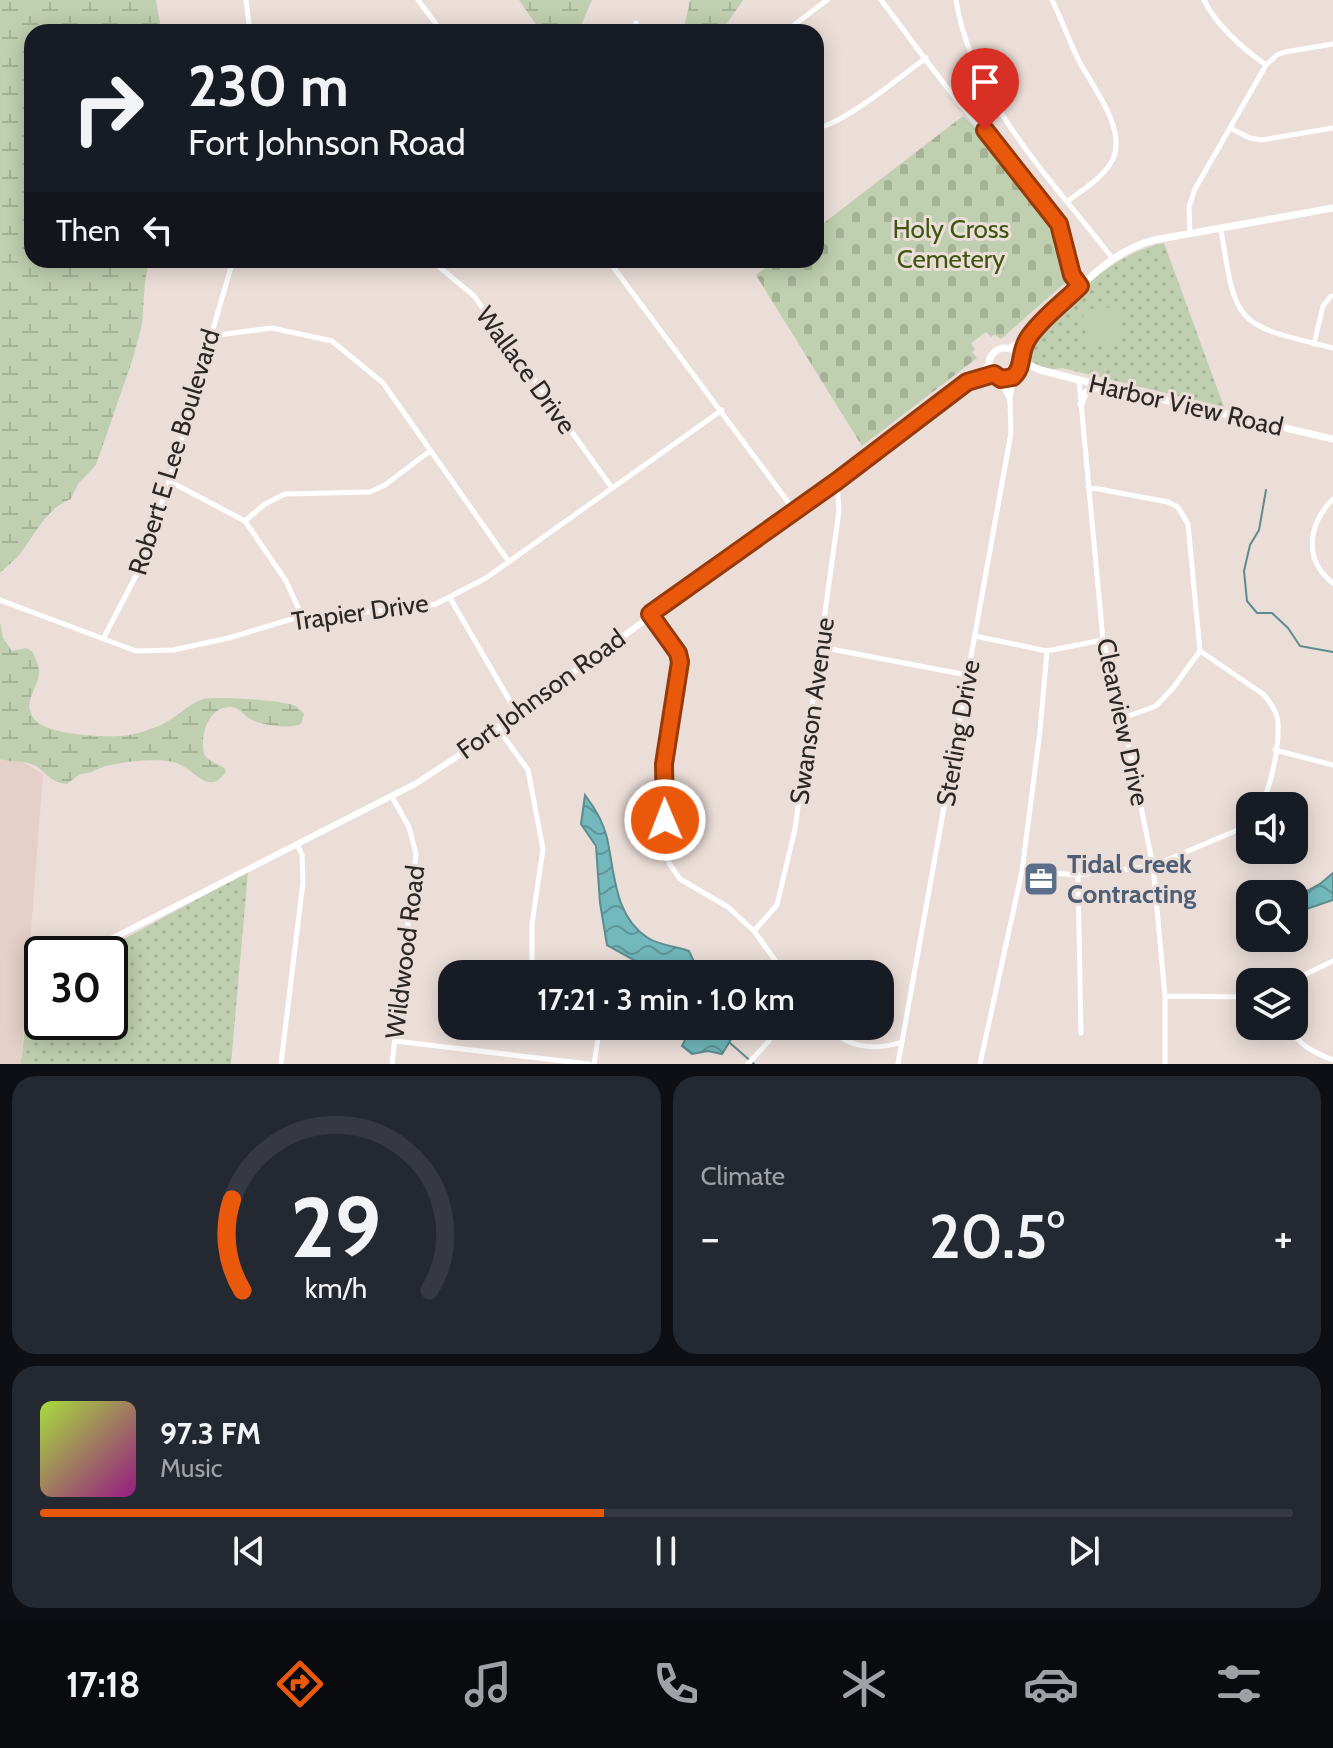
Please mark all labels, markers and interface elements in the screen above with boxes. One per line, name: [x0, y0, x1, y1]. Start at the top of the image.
pin: [951, 48, 1019, 130]
text: 230 m: [188, 52, 349, 120]
icon: right: [56, 56, 160, 160]
icon: arrive: [963, 60, 1007, 104]
text: Fort Johnson Road: [188, 120, 466, 164]
icon: left: [136, 208, 180, 252]
text: Then: [56, 212, 120, 249]
park label: Holy Cross Cemetery: [893, 213, 1010, 275]
street label: Wallace Drive: [469, 300, 583, 440]
street label: Robert E Lee Boulevard: [121, 325, 227, 579]
street label: Harbor View Road: [1086, 367, 1286, 443]
street label: Trapier Drive: [290, 587, 430, 637]
street label: Swanson Avenue: [783, 615, 841, 807]
street label: Fort Johnson Road: [450, 622, 632, 766]
street label: Clearview Drive: [1090, 635, 1156, 809]
street label: Sterling Drive: [929, 657, 987, 809]
position arrow: [623, 778, 707, 862]
map controls: [1236, 792, 1308, 1040]
button: sound: [1236, 792, 1308, 864]
place label: Tidal Creek Contracting: [1067, 848, 1196, 910]
office icon: Tidal Creek Contracting: [1022, 860, 1060, 898]
street label: Wildwood Road: [378, 863, 432, 1041]
button: search: [1236, 880, 1308, 952]
speed limit sign: 30: [24, 936, 128, 1040]
button: layers: [1236, 968, 1308, 1040]
text: 17:21 · 3 min · 1.0 km: [537, 981, 795, 1018]
text: Climate: [701, 1160, 785, 1192]
text: 29: [291, 1177, 382, 1278]
text: 20.5°: [929, 1200, 1065, 1273]
text: −: [701, 1211, 720, 1264]
text: +: [1274, 1211, 1293, 1264]
text: km/h: [305, 1270, 368, 1305]
text: 97.3 FM: [160, 1415, 261, 1452]
text: Music: [160, 1452, 223, 1484]
icon: previous: [227, 1529, 271, 1573]
icon: pause: [644, 1529, 688, 1573]
icon: next: [1062, 1529, 1106, 1573]
icon: directions: [272, 1656, 328, 1712]
icon: music: [460, 1656, 516, 1712]
icon: phone: [648, 1656, 704, 1712]
icon: climate: [836, 1656, 892, 1712]
icon: car: [1023, 1656, 1079, 1712]
icon: filters: [1211, 1656, 1267, 1712]
text: 17:18: [66, 1662, 141, 1706]

